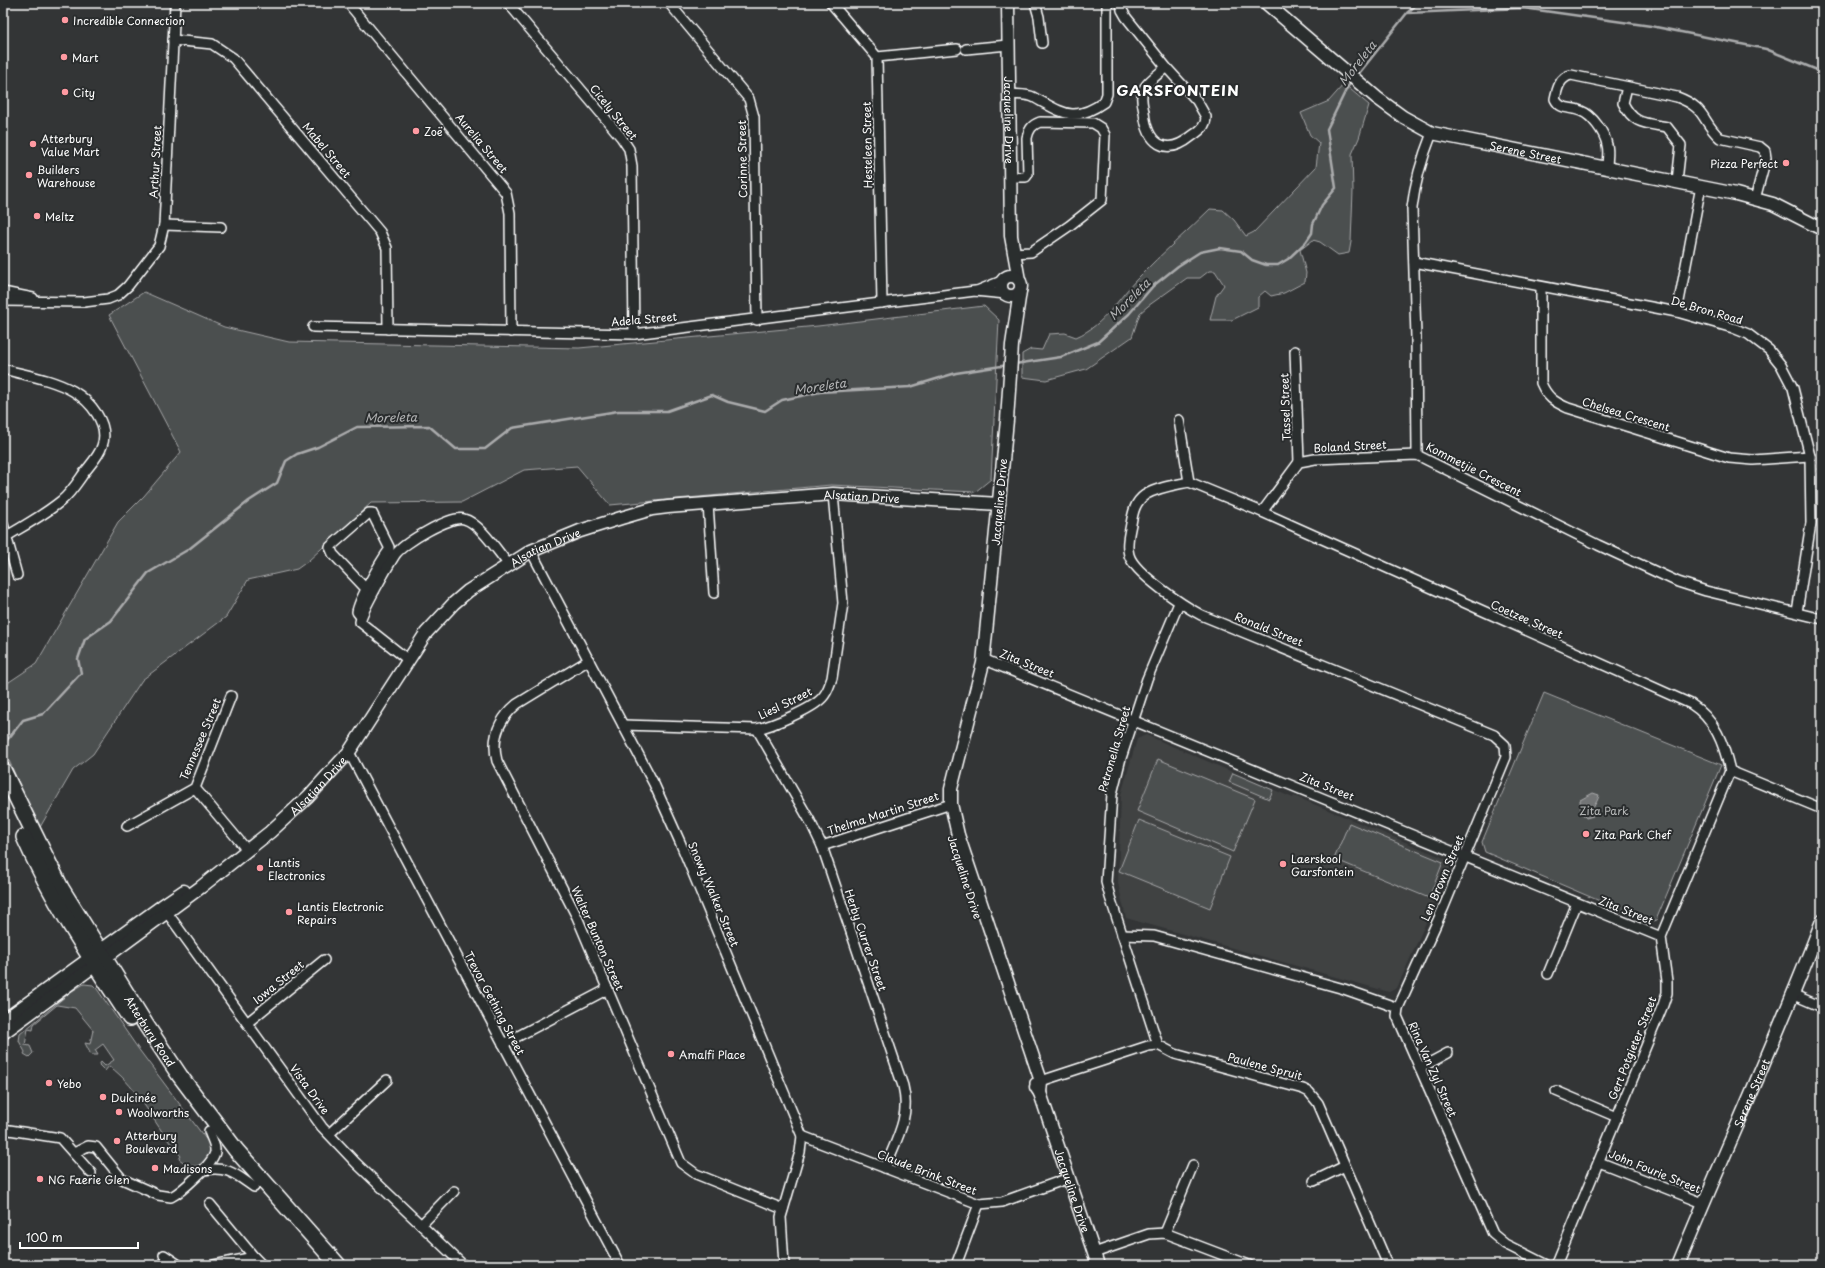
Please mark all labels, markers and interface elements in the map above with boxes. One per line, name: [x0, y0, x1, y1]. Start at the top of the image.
place label: Incredible Connection: [73, 12, 185, 29]
marker: Incredible Connection: [60, 15, 70, 25]
water label: Moreleta: [1334, 36, 1381, 89]
place label: Mart: [72, 49, 99, 66]
marker: Mart: [59, 52, 69, 62]
street label: Jacqueline Drive: [1000, 76, 1019, 164]
district label: GARSFONTEIN: [1116, 78, 1240, 101]
street label: Cicely Street: [586, 80, 642, 144]
place label: City: [73, 84, 95, 101]
marker: City: [60, 87, 70, 97]
street label: Hesteleen Street: [858, 101, 876, 189]
street label: Aurelia Street: [452, 109, 513, 177]
street label: Mabel Street: [299, 118, 356, 182]
street label: Corinne Street: [733, 119, 751, 198]
place label: Zoë: [424, 123, 443, 140]
street label: Arthur Street: [145, 125, 165, 199]
marker: Zoë: [411, 126, 421, 136]
place label: Atterbury Value Mart: [41, 130, 100, 160]
street label: Serene Street: [1488, 136, 1564, 167]
marker: Atterbury Value Mart: [28, 139, 38, 149]
place label: Pizza Perfect: [1710, 155, 1778, 172]
marker: Pizza Perfect: [1781, 158, 1791, 168]
place label: Builders Warehouse: [37, 161, 96, 191]
marker: Builders Warehouse: [24, 170, 34, 180]
place label: Meltz: [45, 208, 74, 225]
marker: Meltz: [32, 211, 42, 221]
water label: Moreleta: [1104, 274, 1154, 324]
street label: De Bron Road: [1669, 292, 1745, 328]
street label: Adela Street: [610, 308, 678, 330]
street label: Tassel Street: [1275, 372, 1295, 441]
water label: Moreleta: [793, 373, 848, 399]
street label: Chelsea Crescent: [1580, 393, 1673, 436]
water label: Moreleta: [365, 408, 418, 426]
street label: Boland Street: [1313, 436, 1387, 456]
street label: Kommetjie Crescent: [1423, 438, 1525, 501]
street label: Jacqueline Drive: [987, 458, 1011, 546]
street label: Alsatian Drive: [823, 485, 900, 507]
street label: Alsatian Drive: [506, 523, 583, 571]
street label: Coetzee Street: [1488, 595, 1566, 643]
street label: Ronald Street: [1232, 608, 1306, 651]
street label: Zita Street: [997, 644, 1057, 682]
street label: Liesl Street: [755, 682, 815, 723]
street label: Tennessee Street: [175, 695, 225, 783]
street label: Petronella Street: [1094, 703, 1135, 794]
street label: Alsatian Drive: [285, 752, 350, 819]
street label: Zita Street: [1297, 767, 1357, 805]
street label: Thelma Martin Street: [825, 787, 941, 839]
park label: Zita Park: [1579, 802, 1629, 819]
place label: Zita Park Chef: [1594, 826, 1672, 843]
marker: Zita Park Chef: [1581, 829, 1591, 839]
street label: Len Brown Street: [1416, 832, 1468, 924]
street label: Jacqueline Drive: [943, 833, 987, 921]
street label: Snowy Walker Street: [684, 839, 744, 950]
place label: Laerskool Garsfontein: [1291, 850, 1354, 880]
place label: Lantis Electronics: [268, 854, 325, 884]
marker: Laerskool Garsfontein: [1278, 859, 1288, 869]
marker: Lantis Electronics: [255, 863, 265, 873]
street label: Walter Bunton Street: [567, 883, 629, 993]
street label: Herby Currer Street: [841, 887, 892, 994]
street label: Zita Street: [1596, 891, 1656, 929]
place label: Lantis Electronic Repairs: [297, 898, 384, 928]
marker: Lantis Electronic Repairs: [284, 907, 294, 917]
street label: Trevor Gething Street: [460, 948, 530, 1058]
street label: Iowa Street: [249, 956, 308, 1008]
street label: Atterbury Road: [121, 992, 180, 1070]
street label: Gert Potgieter Street: [1604, 993, 1661, 1102]
street label: Rina Van Zyl Street: [1404, 1019, 1462, 1120]
place label: Amalfi Place: [679, 1046, 746, 1063]
street label: Paulene Spruit: [1226, 1048, 1305, 1084]
marker: Amalfi Place: [666, 1049, 676, 1059]
street label: Serene Street: [1729, 1056, 1774, 1130]
street label: Vista Drive: [286, 1060, 334, 1118]
place label: Yebo: [57, 1075, 81, 1092]
marker: Yebo: [44, 1078, 54, 1088]
place label: Dulcinée: [111, 1089, 156, 1106]
marker: Dulcinée: [98, 1092, 108, 1102]
place label: Woolworths: [127, 1104, 189, 1121]
marker: Woolworths: [114, 1107, 124, 1117]
place label: Atterbury Boulevard: [125, 1127, 178, 1157]
marker: Atterbury Boulevard: [112, 1136, 122, 1146]
street label: Claude Brink Street: [875, 1145, 980, 1199]
street label: John Fourie Street: [1606, 1145, 1704, 1197]
street label: Jacqueline Drive: [1051, 1146, 1095, 1235]
place label: Madisons: [163, 1160, 212, 1177]
marker: Madisons: [150, 1163, 160, 1173]
place label: NG Faerie Glen: [48, 1171, 130, 1188]
marker: NG Faerie Glen: [35, 1174, 45, 1184]
scale bar: [20, 1224, 138, 1250]
text: 100 m: [26, 1228, 63, 1246]

